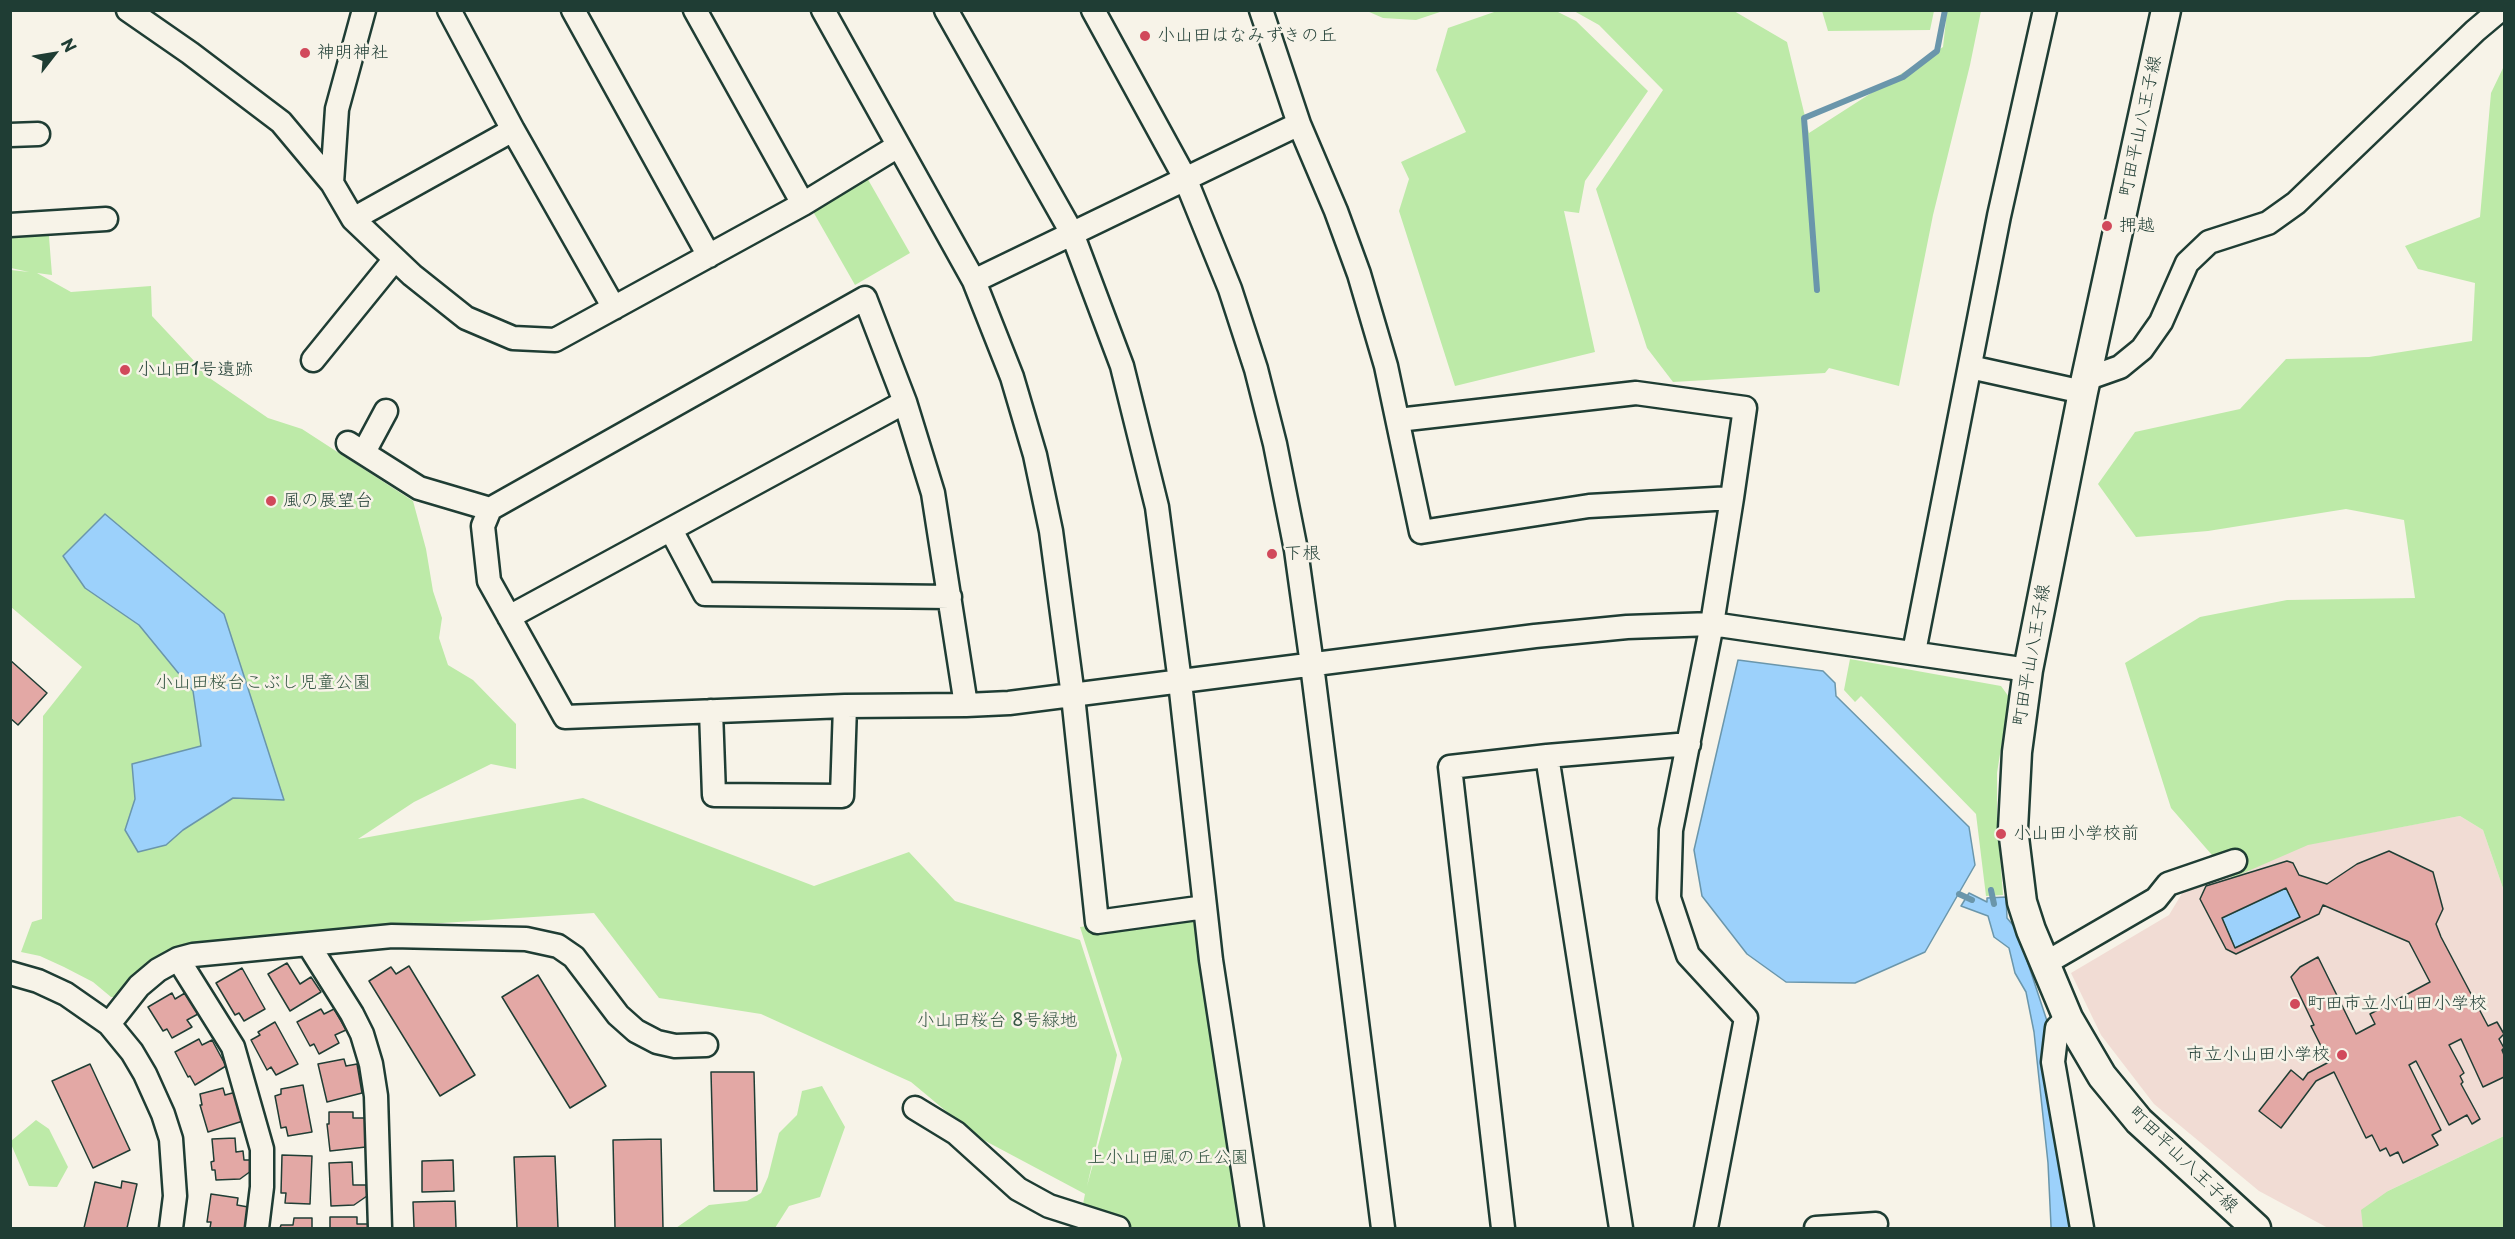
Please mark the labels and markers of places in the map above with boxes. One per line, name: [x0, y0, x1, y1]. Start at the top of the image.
place label: 小山田はなみずきの丘: [1157, 25, 1337, 47]
marker: 小山田はなみずきの丘: [1138, 29, 1152, 43]
place label: 神明神社: [317, 42, 389, 64]
marker: 神明神社: [298, 46, 312, 60]
place label: 押越: [2119, 215, 2155, 237]
marker: 押越: [2100, 219, 2114, 233]
place label: 小山田1号遺跡: [137, 359, 253, 381]
marker: 小山田1号遺跡: [118, 363, 132, 377]
place label: 風の展望台: [283, 490, 373, 512]
marker: 風の展望台: [264, 494, 278, 508]
place label: 下根: [1284, 543, 1320, 565]
marker: 下根: [1265, 547, 1279, 561]
place label: 小山田小学校前: [2013, 823, 2139, 845]
marker: 小山田小学校前: [1994, 827, 2008, 841]
place label: 町田市立小山田小学校: [2307, 993, 2487, 1015]
marker: 町田市立小山田小学校: [2288, 997, 2302, 1011]
place label: 市立小山田小学校: [2186, 1044, 2330, 1066]
marker: 市立小山田小学校: [2335, 1048, 2349, 1062]

